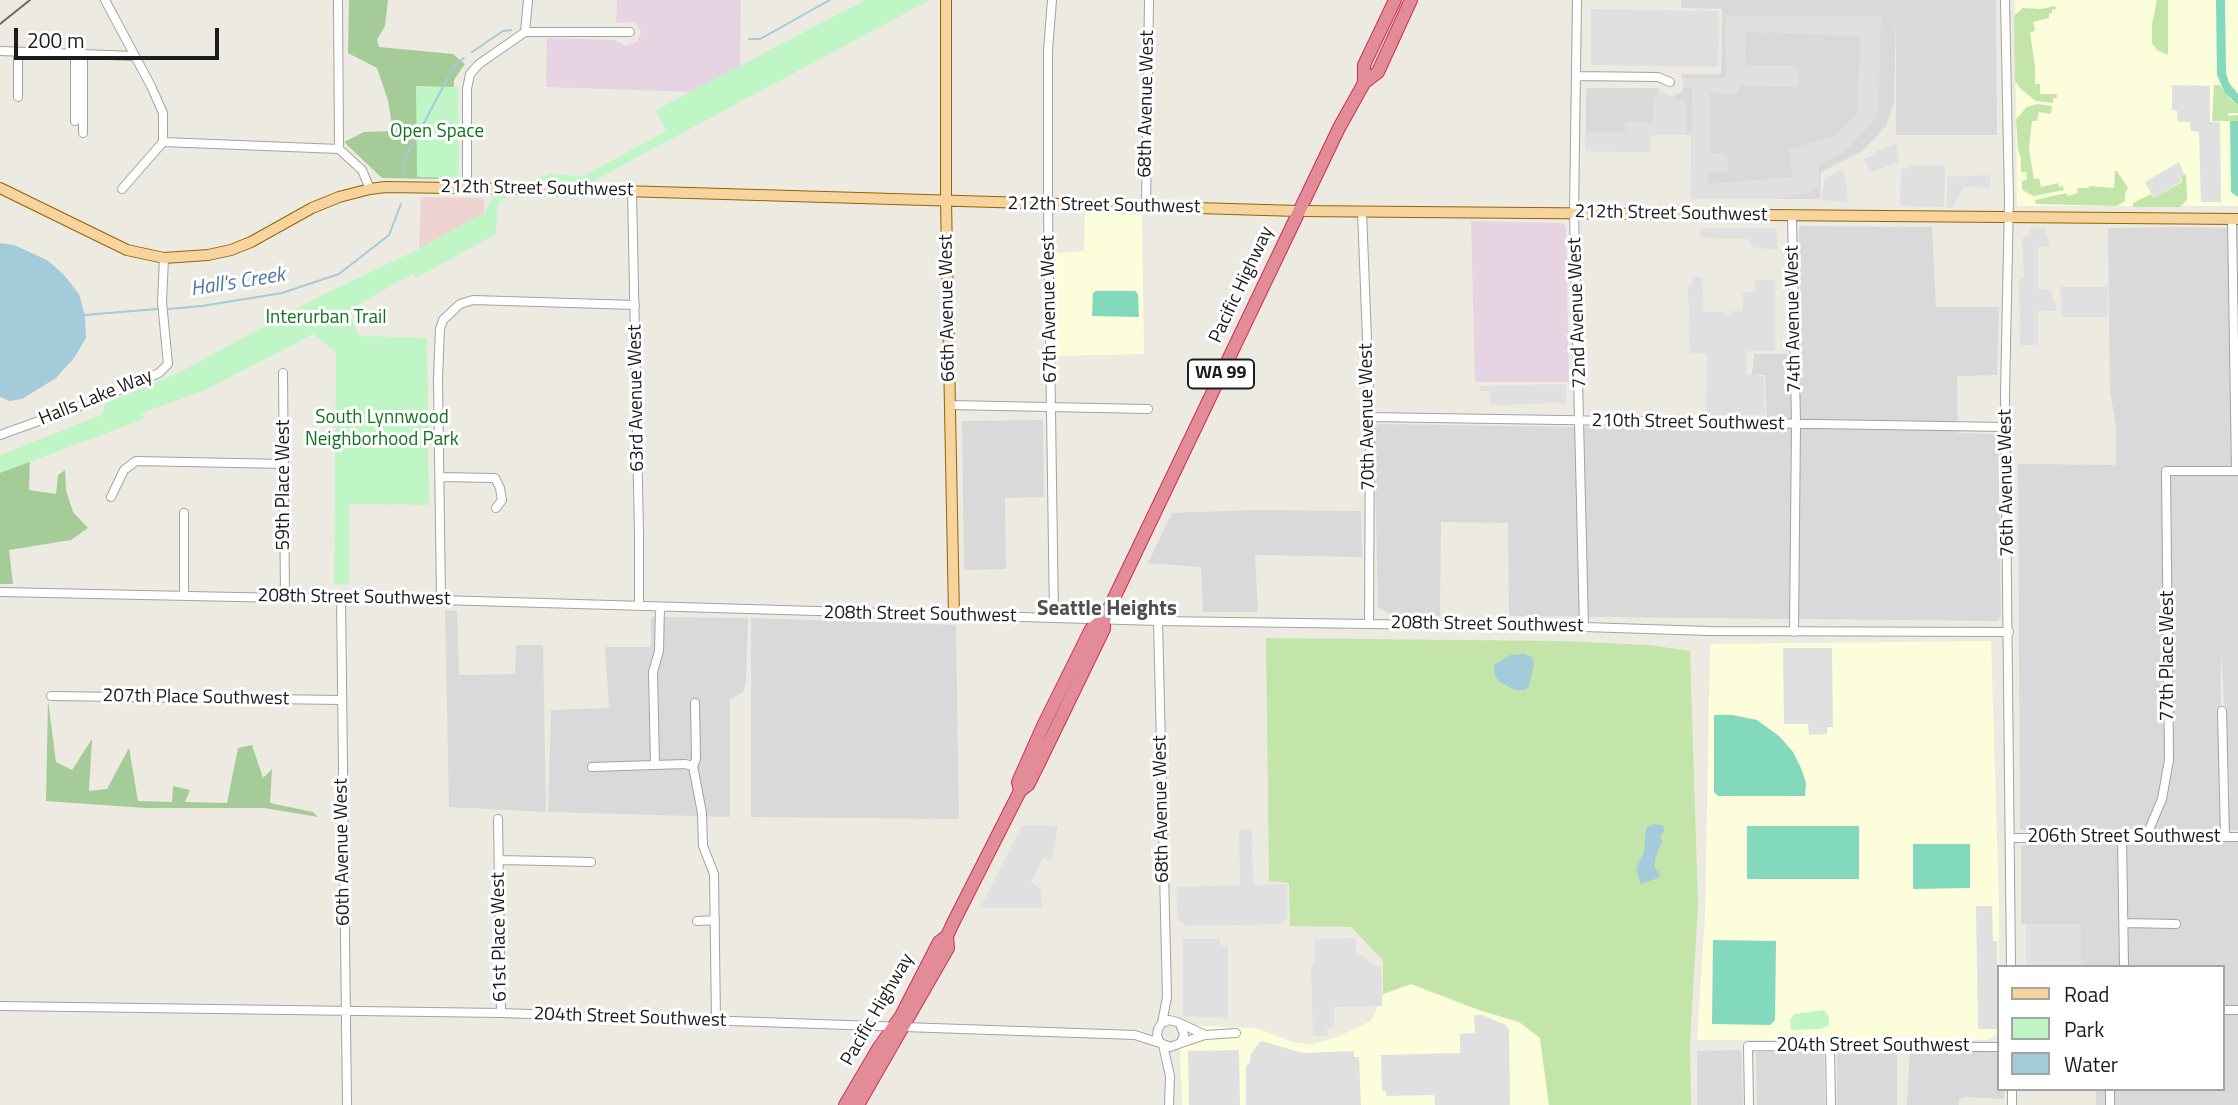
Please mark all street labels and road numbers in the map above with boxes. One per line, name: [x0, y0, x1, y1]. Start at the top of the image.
street label: 68th Avenue West: [1134, 30, 1160, 178]
street label: 212th Street Southwest: [440, 176, 634, 202]
street label: 212th Street Southwest: [1007, 193, 1201, 219]
street label: 212th Street Southwest: [1574, 201, 1768, 227]
street label: Pacific Highway: [1205, 223, 1279, 347]
street label: 66th Avenue West: [935, 234, 961, 382]
street label: 67th Avenue West: [1037, 235, 1063, 383]
street label: 72nd Avenue West: [1564, 237, 1592, 389]
street label: 74th Avenue West: [1781, 245, 1807, 393]
street label: 63rd Avenue West: [624, 324, 650, 472]
street label: 70th Avenue West: [1355, 343, 1381, 491]
road number: WA 99: [1188, 360, 1254, 388]
street label: Halls Lake Way: [36, 365, 156, 431]
street label: 76th Avenue West: [1994, 409, 2020, 557]
street label: 210th Street Southwest: [1591, 410, 1785, 436]
street label: 59th Place West: [273, 419, 295, 551]
street label: 208th Street Southwest: [257, 585, 451, 611]
street label: 77th Place West: [2157, 590, 2179, 722]
street label: 208th Street Southwest: [823, 602, 1017, 628]
street label: 208th Street Southwest: [1390, 612, 1584, 638]
street label: 207th Place Southwest: [102, 685, 290, 711]
street label: 68th Avenue West: [1149, 735, 1175, 883]
street label: 60th Avenue West: [330, 778, 356, 926]
street label: 206th Street Southwest: [2028, 826, 2220, 848]
street label: 61st Place West: [487, 872, 513, 1002]
street label: Pacific Highway: [837, 950, 919, 1070]
street label: 204th Street Southwest: [533, 1003, 727, 1033]
street label: 204th Street Southwest: [1777, 1035, 1969, 1057]

